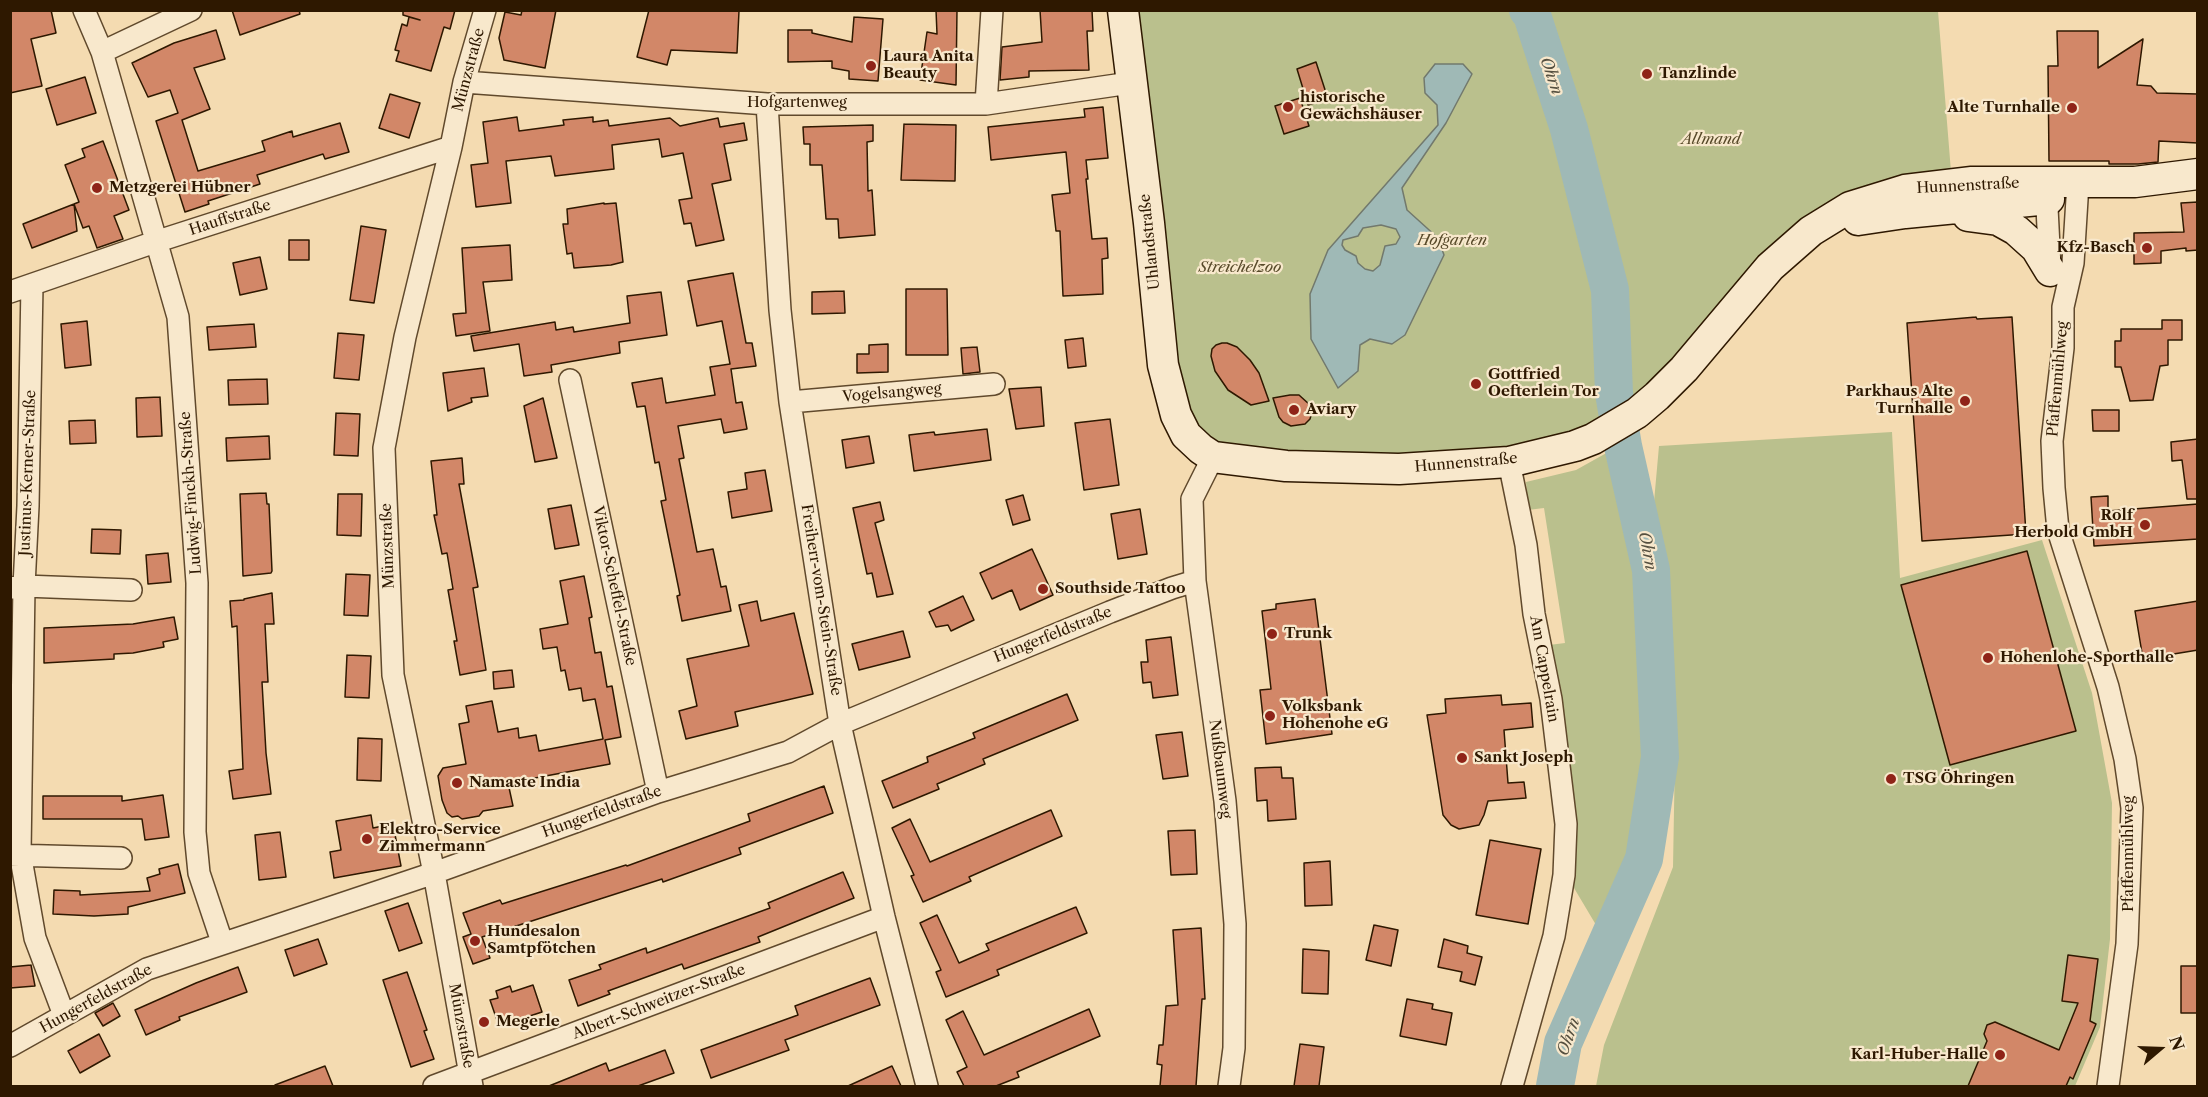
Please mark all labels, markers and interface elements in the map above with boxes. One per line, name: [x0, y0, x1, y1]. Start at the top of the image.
street label: Münzstraße: [449, 26, 489, 114]
place label: Laura Anita Beauty: [883, 48, 974, 83]
water label: Ohrn: [1536, 55, 1566, 97]
marker: Laura Anita Beauty: [864, 59, 878, 73]
place label: Tanzlinde: [1659, 65, 1737, 83]
marker: Tanzlinde: [1640, 67, 1654, 81]
place label: historische Gewächshäuser: [1300, 89, 1422, 124]
street label: Hofgartenweg: [747, 94, 847, 112]
place label: Alte Turnhalle: [1947, 99, 2060, 117]
marker: historische Gewächshäuser: [1281, 100, 1295, 114]
marker: Alte Turnhalle: [2065, 101, 2079, 115]
park label: Allmand: [1681, 131, 1741, 149]
street label: Hunnenstraße: [1916, 174, 2020, 198]
place label: Metzgerei Hübner: [109, 179, 250, 197]
marker: Metzgerei Hübner: [90, 181, 104, 195]
street label: Uhlandstraße: [1136, 193, 1164, 291]
street label: Hauffstraße: [187, 196, 273, 240]
park label: Hofgarten: [1417, 232, 1487, 250]
place label: Kfz-Basch: [2056, 239, 2135, 257]
marker: Kfz-Basch: [2140, 241, 2154, 255]
park label: Streichelzoo: [1199, 259, 1281, 277]
street label: Pfaffenmühlweg: [2044, 320, 2072, 438]
place label: Gottfried Oefterlein Tor: [1488, 366, 1599, 401]
marker: Gottfried Oefterlein Tor: [1469, 377, 1483, 391]
street label: Vogelsangweg: [842, 380, 942, 406]
place label: Parkhaus Alte Turnhalle: [1846, 383, 1953, 418]
street label: Justinus-Kerner-Straße: [16, 390, 40, 556]
marker: Parkhaus Alte Turnhalle: [1958, 394, 1972, 408]
place label: Aviary: [1306, 401, 1356, 419]
marker: Aviary: [1287, 403, 1301, 417]
street label: Ludwig-Finckh-Straße: [176, 411, 206, 575]
street label: Hunnenstraße: [1414, 450, 1518, 476]
street label: Münzstraße: [378, 503, 398, 589]
street label: Freiherr-vom-Stein-Straße: [797, 503, 845, 697]
street label: Viktor-Scheffel-Straße: [588, 504, 640, 668]
place label: Rolf Herbold GmbH: [2014, 507, 2133, 542]
marker: Rolf Herbold GmbH: [2138, 518, 2152, 532]
water label: Ohrn: [1634, 530, 1660, 572]
place label: Southside Tattoo: [1055, 580, 1186, 598]
marker: Southside Tattoo: [1036, 582, 1050, 596]
street label: Hungerfeldstraße: [991, 603, 1115, 667]
street label: Am Cappelrain: [1526, 614, 1562, 724]
place label: Trunk: [1284, 625, 1332, 643]
marker: Trunk: [1265, 627, 1279, 641]
place label: Hohenlohe-Sporthalle: [2000, 649, 2174, 667]
marker: Hohenlohe-Sporthalle: [1981, 651, 1995, 665]
place label: Volksbank Hohenohe eG: [1282, 698, 1389, 733]
marker: Volksbank Hohenohe eG: [1263, 709, 1277, 723]
street label: Nußbaumweg: [1205, 718, 1235, 820]
place label: Sankt Joseph: [1474, 749, 1574, 767]
marker: Sankt Joseph: [1455, 751, 1469, 765]
place label: TSG Öhringen: [1903, 770, 2014, 788]
marker: TSG Öhringen: [1884, 772, 1898, 786]
place label: Namaste India: [469, 774, 580, 792]
marker: Namaste India: [450, 776, 464, 790]
street label: Hungerfeldstraße: [540, 782, 664, 842]
street label: Pfaffenmühlweg: [2120, 796, 2138, 912]
place label: Elektro-Service Zimmermann: [379, 821, 501, 856]
marker: Elektro-Service Zimmermann: [360, 832, 374, 846]
place label: Hundesalon Samtpfötchen: [487, 923, 596, 958]
marker: Hundesalon Samtpfötchen: [468, 934, 482, 948]
street label: Hungerfeldstraße: [37, 961, 155, 1037]
street label: Albert-Schweitzer-Straße: [570, 961, 748, 1043]
street label: Münzstraße: [445, 982, 477, 1070]
place label: Megerle: [496, 1013, 560, 1031]
marker: Megerle: [477, 1015, 491, 1029]
water label: Ohrn: [1554, 1016, 1584, 1058]
north arrow: [2130, 1019, 2190, 1079]
text: N: [2165, 1033, 2189, 1053]
place label: Karl-Huber-Halle: [1851, 1046, 1988, 1064]
marker: Karl-Huber-Halle: [1993, 1048, 2007, 1062]

